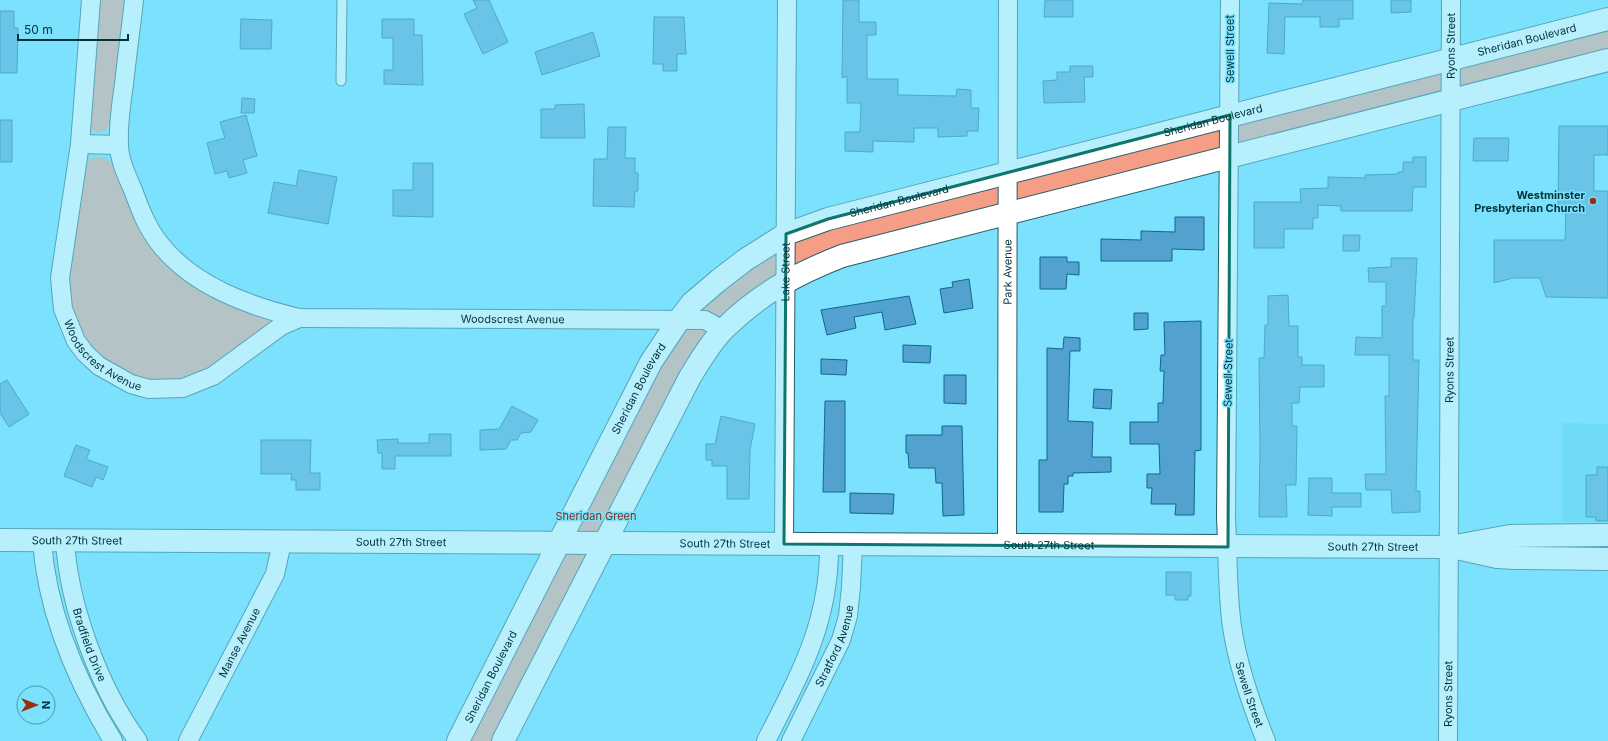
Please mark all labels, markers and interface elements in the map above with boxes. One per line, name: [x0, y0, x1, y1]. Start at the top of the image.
street label: Ryons Street: [1444, 13, 1458, 79]
street label: Sewell Street: [1223, 15, 1237, 83]
scale bar: [18, 16, 128, 42]
street label: Sheridan Boulevard: [1476, 20, 1578, 59]
text: 50 m: [24, 22, 53, 37]
street label: Sheridan Boulevard: [1162, 101, 1264, 140]
street label: Sheridan Boulevard: [848, 181, 950, 220]
place label: Westminster Presbyterian Church: [1474, 188, 1586, 215]
marker: Westminster Presbyterian Church: [1588, 196, 1598, 206]
street label: Park Avenue: [1000, 239, 1015, 305]
street label: Lake Street: [778, 242, 793, 301]
street label: Woodscrest Avenue: [461, 312, 565, 326]
street label: Woodscrest Avenue: [61, 317, 143, 394]
street label: Ryons Street: [1442, 336, 1457, 403]
street label: Sewell Street: [1220, 339, 1236, 407]
street label: Sheridan Boulevard: [608, 340, 669, 437]
park label: Sheridan Green: [556, 509, 636, 523]
street label: South 27th Street: [32, 533, 123, 548]
street label: South 27th Street: [356, 535, 447, 549]
street label: South 27th Street: [680, 536, 771, 551]
street label: South 27th Street: [1004, 538, 1095, 552]
street label: South 27th Street: [1328, 539, 1419, 554]
street label: Stratford Avenue: [812, 604, 856, 689]
street label: Manse Avenue: [215, 605, 263, 680]
street label: Bradfield Drive: [70, 606, 109, 684]
street label: Sheridan Boulevard: [461, 628, 520, 725]
street label: Sewell Street: [1232, 660, 1267, 730]
street label: Ryons Street: [1441, 660, 1455, 727]
north arrow: [16, 685, 56, 725]
text: N: [39, 701, 53, 709]

